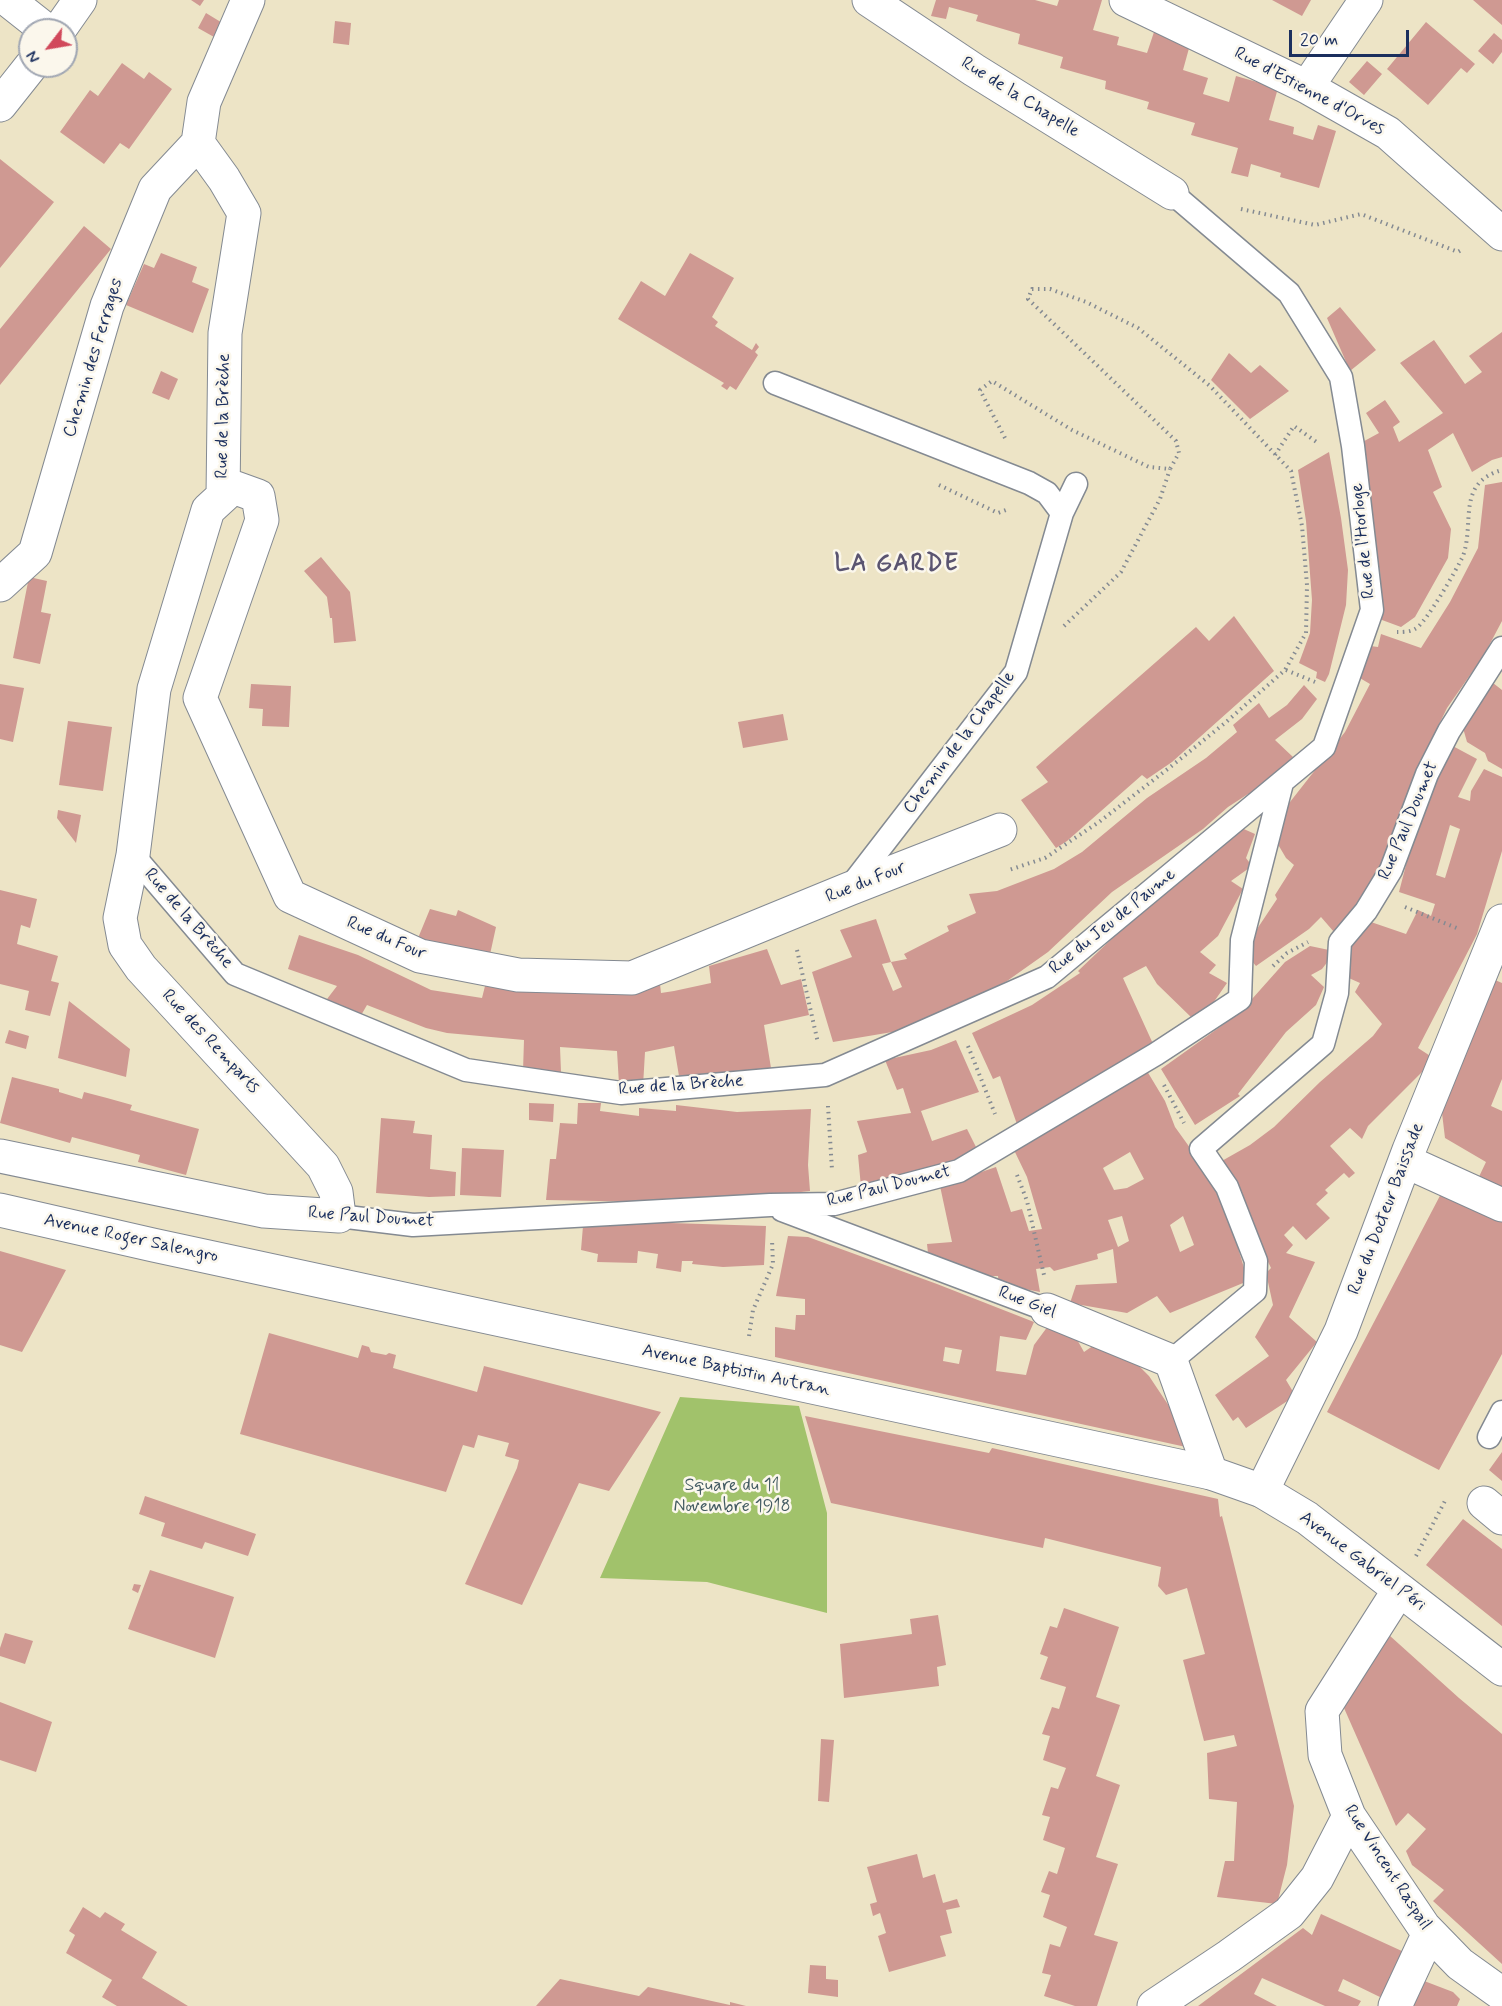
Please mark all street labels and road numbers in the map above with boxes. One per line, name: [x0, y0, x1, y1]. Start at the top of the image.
street label: Rue d'Estienne d'Orves: [1230, 43, 1388, 141]
street label: Rue de la Chapelle: [957, 53, 1083, 143]
street label: Chemin des Ferrages: [59, 276, 129, 440]
street label: Rue de la Brèche: [212, 353, 236, 479]
street label: Rue de l'Horloge: [1347, 482, 1381, 600]
street label: Chemin de la Chapelle: [899, 667, 1021, 819]
street label: Rue Paul Doumet: [1374, 759, 1444, 883]
street label: Rue du Four: [823, 857, 909, 909]
street label: Rue du Jeu de Paume: [1045, 864, 1181, 980]
street label: Rue de la Brèche: [139, 865, 237, 973]
street label: Rue du Four: [343, 913, 429, 965]
street label: Rue des Remparts: [156, 986, 264, 1098]
street label: Rue de la Brèche: [618, 1071, 744, 1101]
street label: Rue du Docteur Baissade: [1344, 1120, 1430, 1298]
street label: Rue Paul Doumet: [825, 1161, 953, 1213]
street label: Rue Paul Doumet: [307, 1203, 435, 1233]
street label: Avenue Roger Salengro: [42, 1210, 220, 1268]
street label: Rue Giel: [995, 1282, 1059, 1324]
street label: Avenue Baptistin Autran: [640, 1340, 832, 1402]
street label: Avenue Gabriel Péri: [1295, 1507, 1429, 1617]
street label: Rue Vincent Raspail: [1338, 1801, 1436, 1935]

